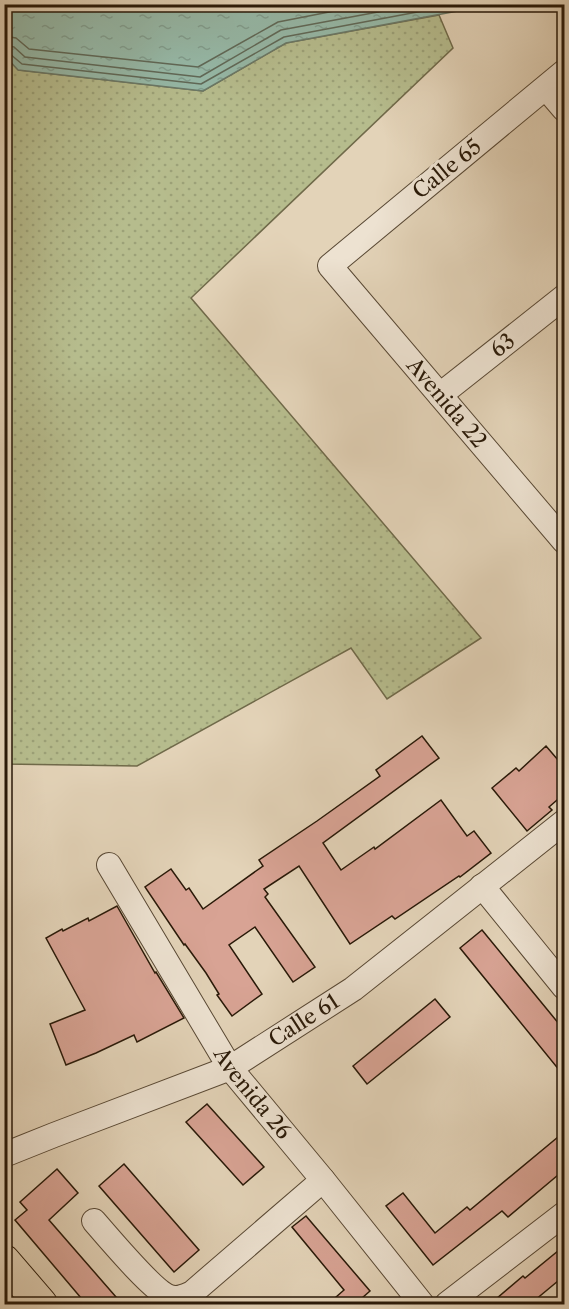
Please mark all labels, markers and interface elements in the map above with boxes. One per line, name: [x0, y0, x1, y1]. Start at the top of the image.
street label: Calle 65: [407, 133, 486, 204]
street label: 63: [485, 328, 520, 362]
street label: Avenida 22: [401, 352, 492, 453]
street label: Calle 61: [264, 988, 343, 1052]
street label: Avenida 26: [208, 1042, 297, 1144]

